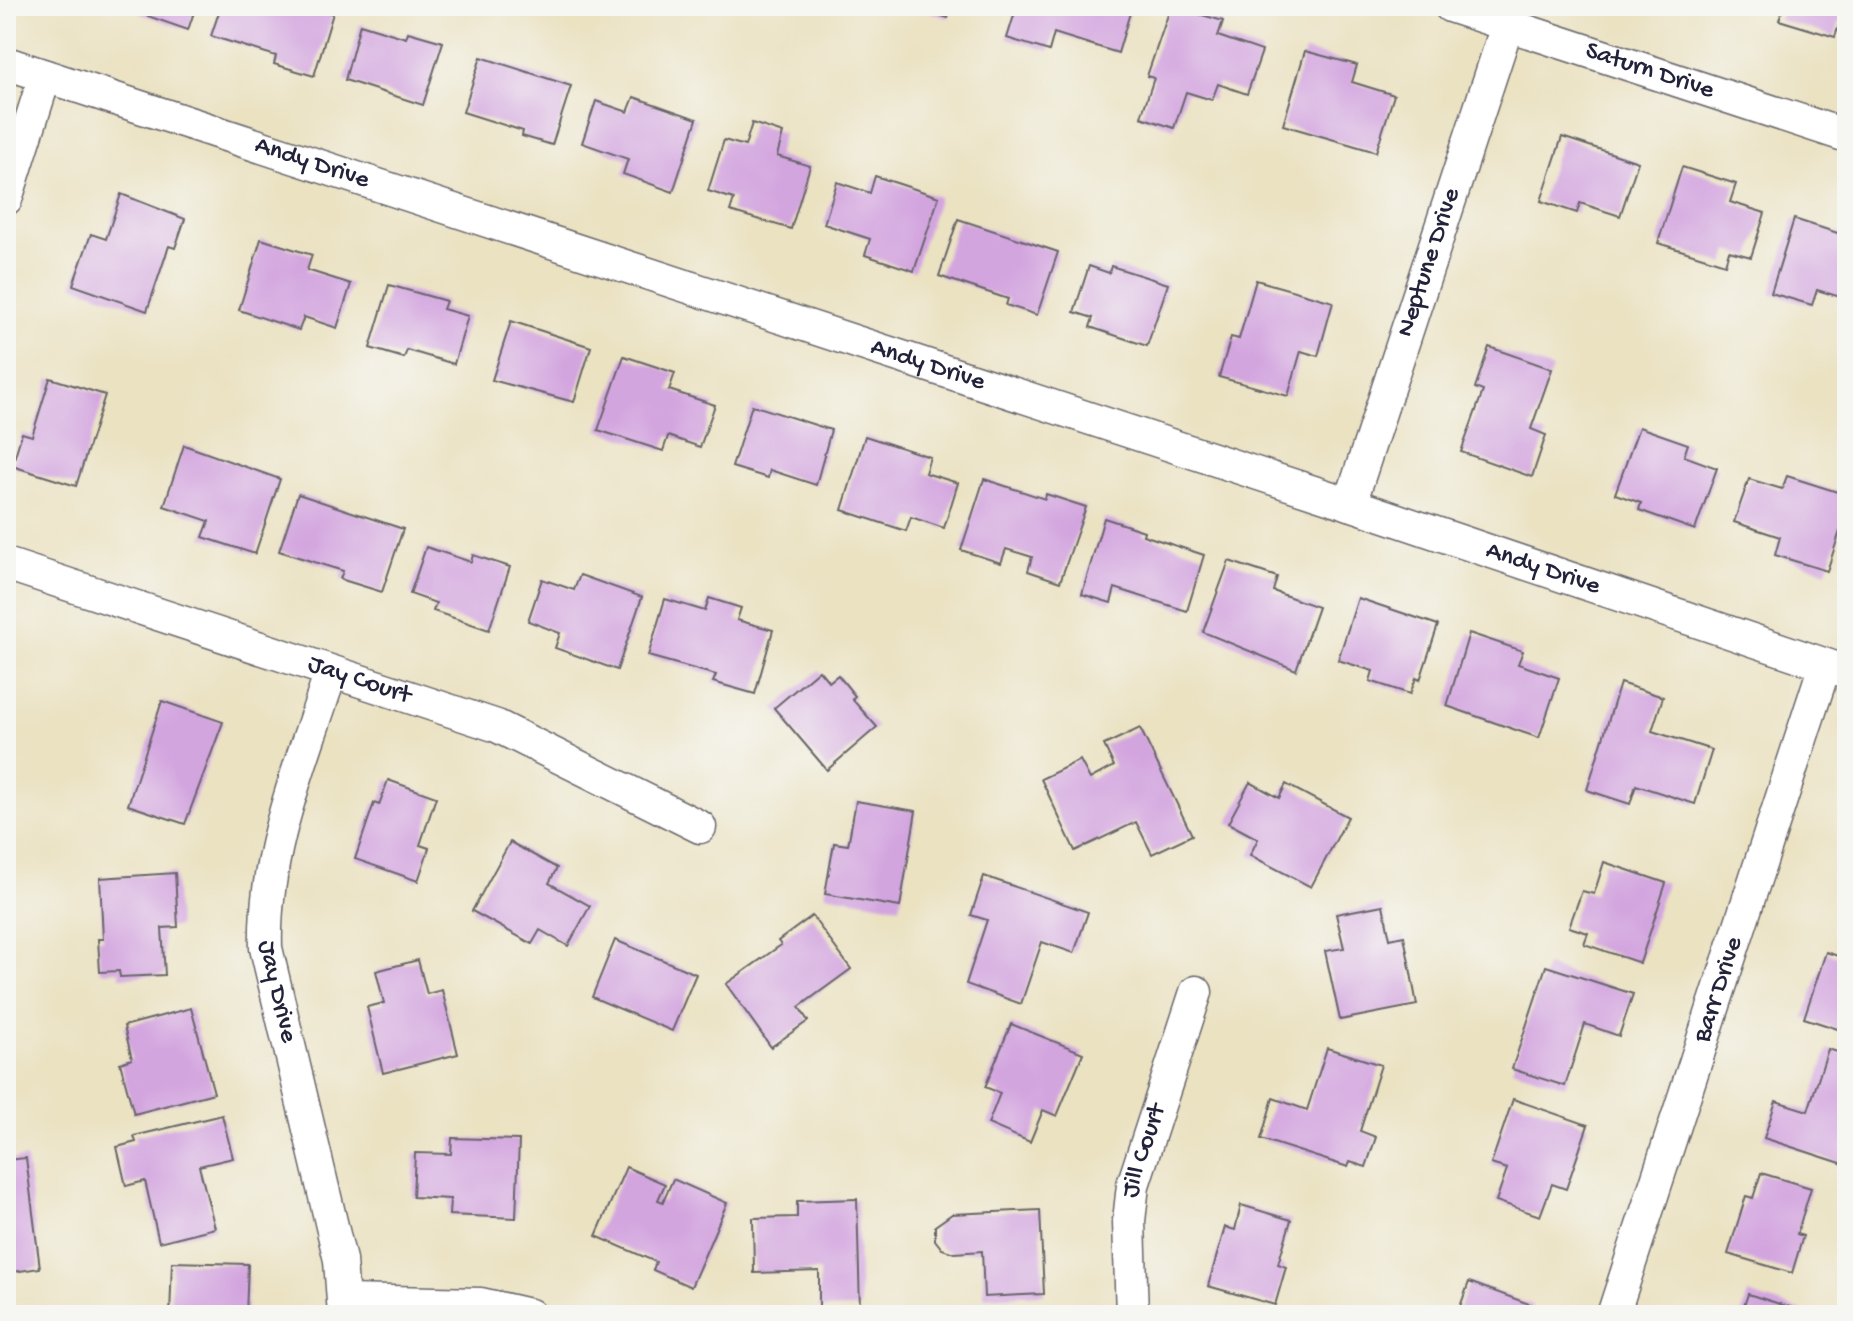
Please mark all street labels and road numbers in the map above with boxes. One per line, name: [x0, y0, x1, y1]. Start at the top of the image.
street label: Saturn Drive: [1581, 36, 1719, 107]
street label: Andy Drive: [251, 130, 374, 197]
street label: Neptune Drive: [1390, 184, 1468, 341]
street label: Andy Drive: [866, 332, 989, 399]
street label: Andy Drive: [1482, 535, 1604, 603]
street label: Jay Court: [304, 649, 417, 713]
street label: Barr Drive: [1687, 933, 1751, 1047]
street label: Jay Drive: [250, 940, 304, 1046]
street label: Jill Court: [1116, 1098, 1175, 1199]

